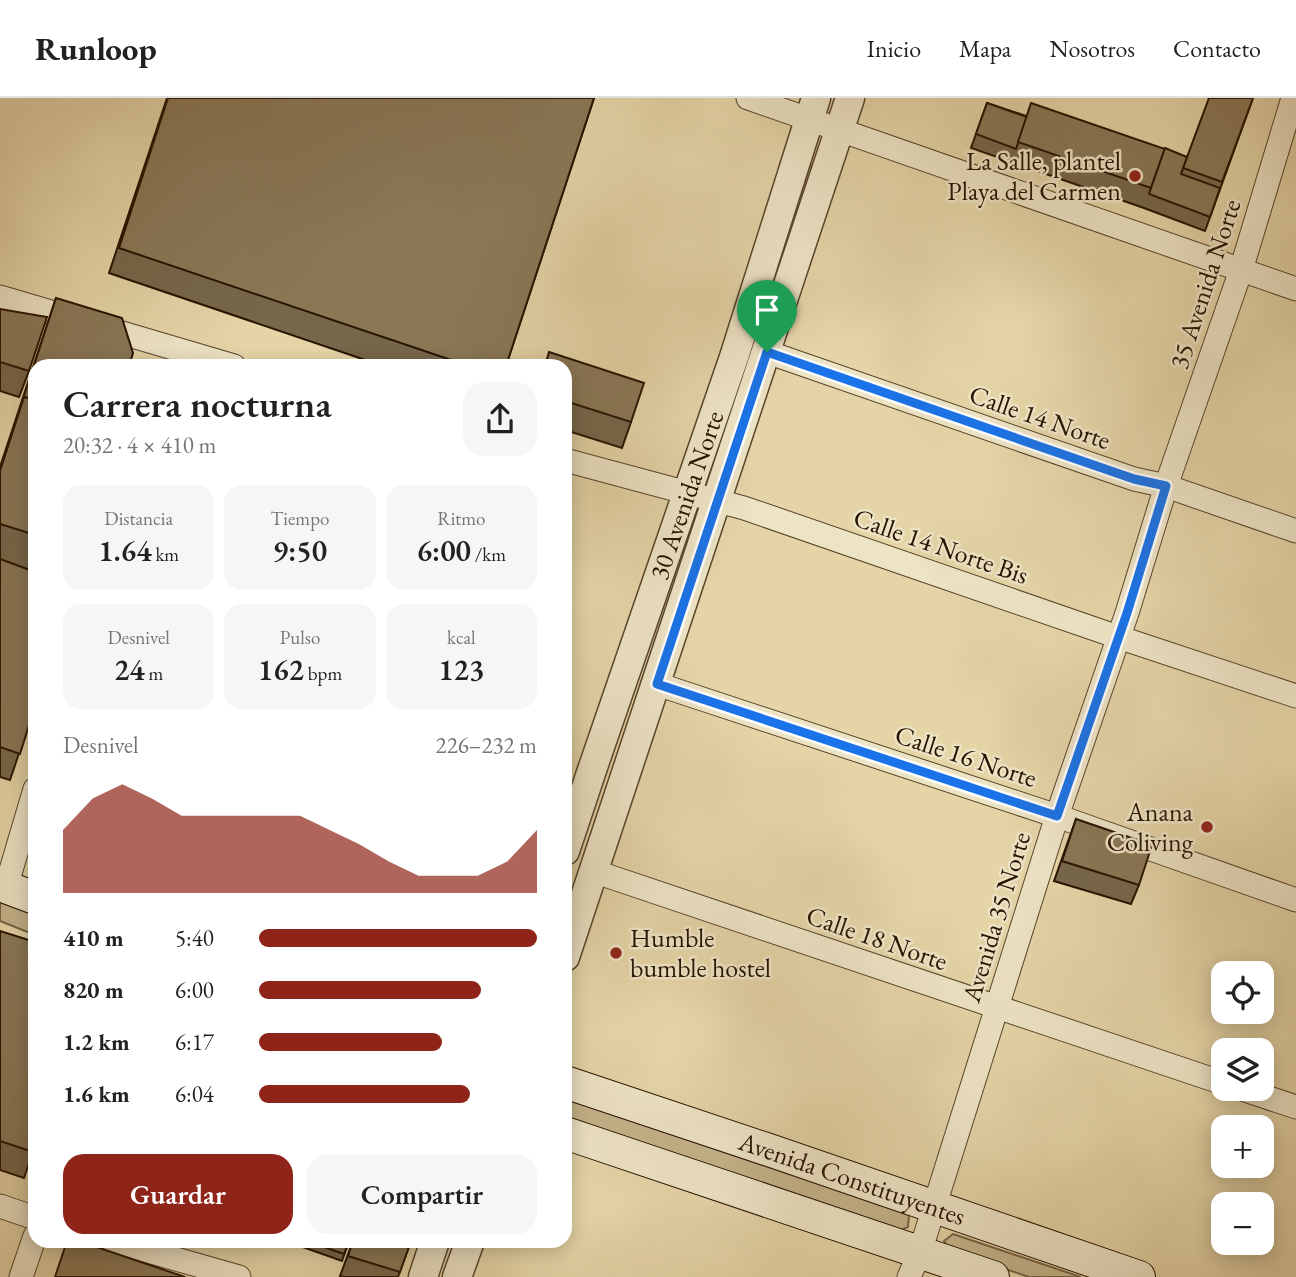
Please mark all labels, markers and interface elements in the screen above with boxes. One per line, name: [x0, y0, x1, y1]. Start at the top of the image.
text: Runloop: [35, 27, 157, 70]
text: Inicio: [867, 33, 921, 64]
text: Mapa: [959, 33, 1011, 64]
text: Nosotros: [1049, 33, 1135, 64]
text: Contacto: [1173, 33, 1261, 64]
place label: La Salle, plantel Playa del Carmen: [947, 144, 1121, 208]
marker: La Salle, plantel Playa del Carmen: [1127, 168, 1143, 184]
street label: 35 Avenida Norte: [1162, 195, 1248, 373]
pin: [737, 280, 797, 352]
icon: arrive: [748, 291, 786, 329]
street label: Calle 14 Norte: [965, 377, 1115, 457]
text: Carrera nocturna: [63, 379, 332, 428]
button: share: [463, 382, 537, 456]
street label: 30 Avenida Norte: [642, 406, 731, 584]
text: 20:32 · 4 × 410 m: [63, 430, 216, 460]
street label: Calle 14 Norte Bis: [849, 500, 1033, 592]
text: Distancia: [104, 506, 173, 531]
text: Tiempo: [271, 506, 329, 531]
text: Ritmo: [437, 506, 486, 531]
text: 1.64: [98, 531, 152, 570]
text: 9:50: [273, 531, 327, 570]
text: 6:00: [417, 531, 471, 570]
text: km: [152, 542, 179, 567]
text: /km: [471, 542, 506, 567]
text: Desnivel: [107, 625, 170, 650]
text: Pulso: [280, 625, 320, 650]
text: kcal: [447, 625, 476, 650]
text: 24: [114, 650, 145, 689]
text: 162: [258, 650, 304, 689]
text: 123: [438, 650, 484, 689]
text: m: [145, 661, 163, 686]
text: bpm: [304, 661, 342, 686]
street label: Calle 16 Norte: [891, 717, 1041, 795]
text: Desnivel: [63, 730, 139, 760]
text: 226–232 m: [436, 730, 537, 760]
place label: Anana Coliving: [1107, 795, 1194, 859]
marker: Anana Coliving: [1199, 819, 1215, 835]
street label: Avenida 35 Norte: [954, 828, 1038, 1007]
street label: Calle 18 Norte: [802, 898, 952, 978]
place label: Humble bumble hostel: [630, 921, 771, 985]
text: 410 m: [63, 923, 124, 953]
text: 5:40: [175, 923, 214, 953]
marker: Humble bumble hostel: [608, 945, 624, 961]
map controls: [1211, 961, 1274, 1255]
button: locate: [1211, 961, 1274, 1024]
text: 820 m: [63, 975, 124, 1005]
text: 6:00: [175, 975, 214, 1005]
text: 1.2 km: [63, 1027, 130, 1057]
text: 6:17: [175, 1027, 214, 1057]
button: layers: [1211, 1038, 1274, 1101]
text: 1.6 km: [63, 1079, 130, 1109]
text: 6:04: [175, 1079, 214, 1109]
button: +: [1211, 1115, 1274, 1178]
street label: Avenida Constituyentes: [734, 1124, 970, 1233]
button: Guardar: [63, 1154, 293, 1234]
button: Compartir: [307, 1154, 537, 1234]
button: −: [1211, 1192, 1274, 1255]

